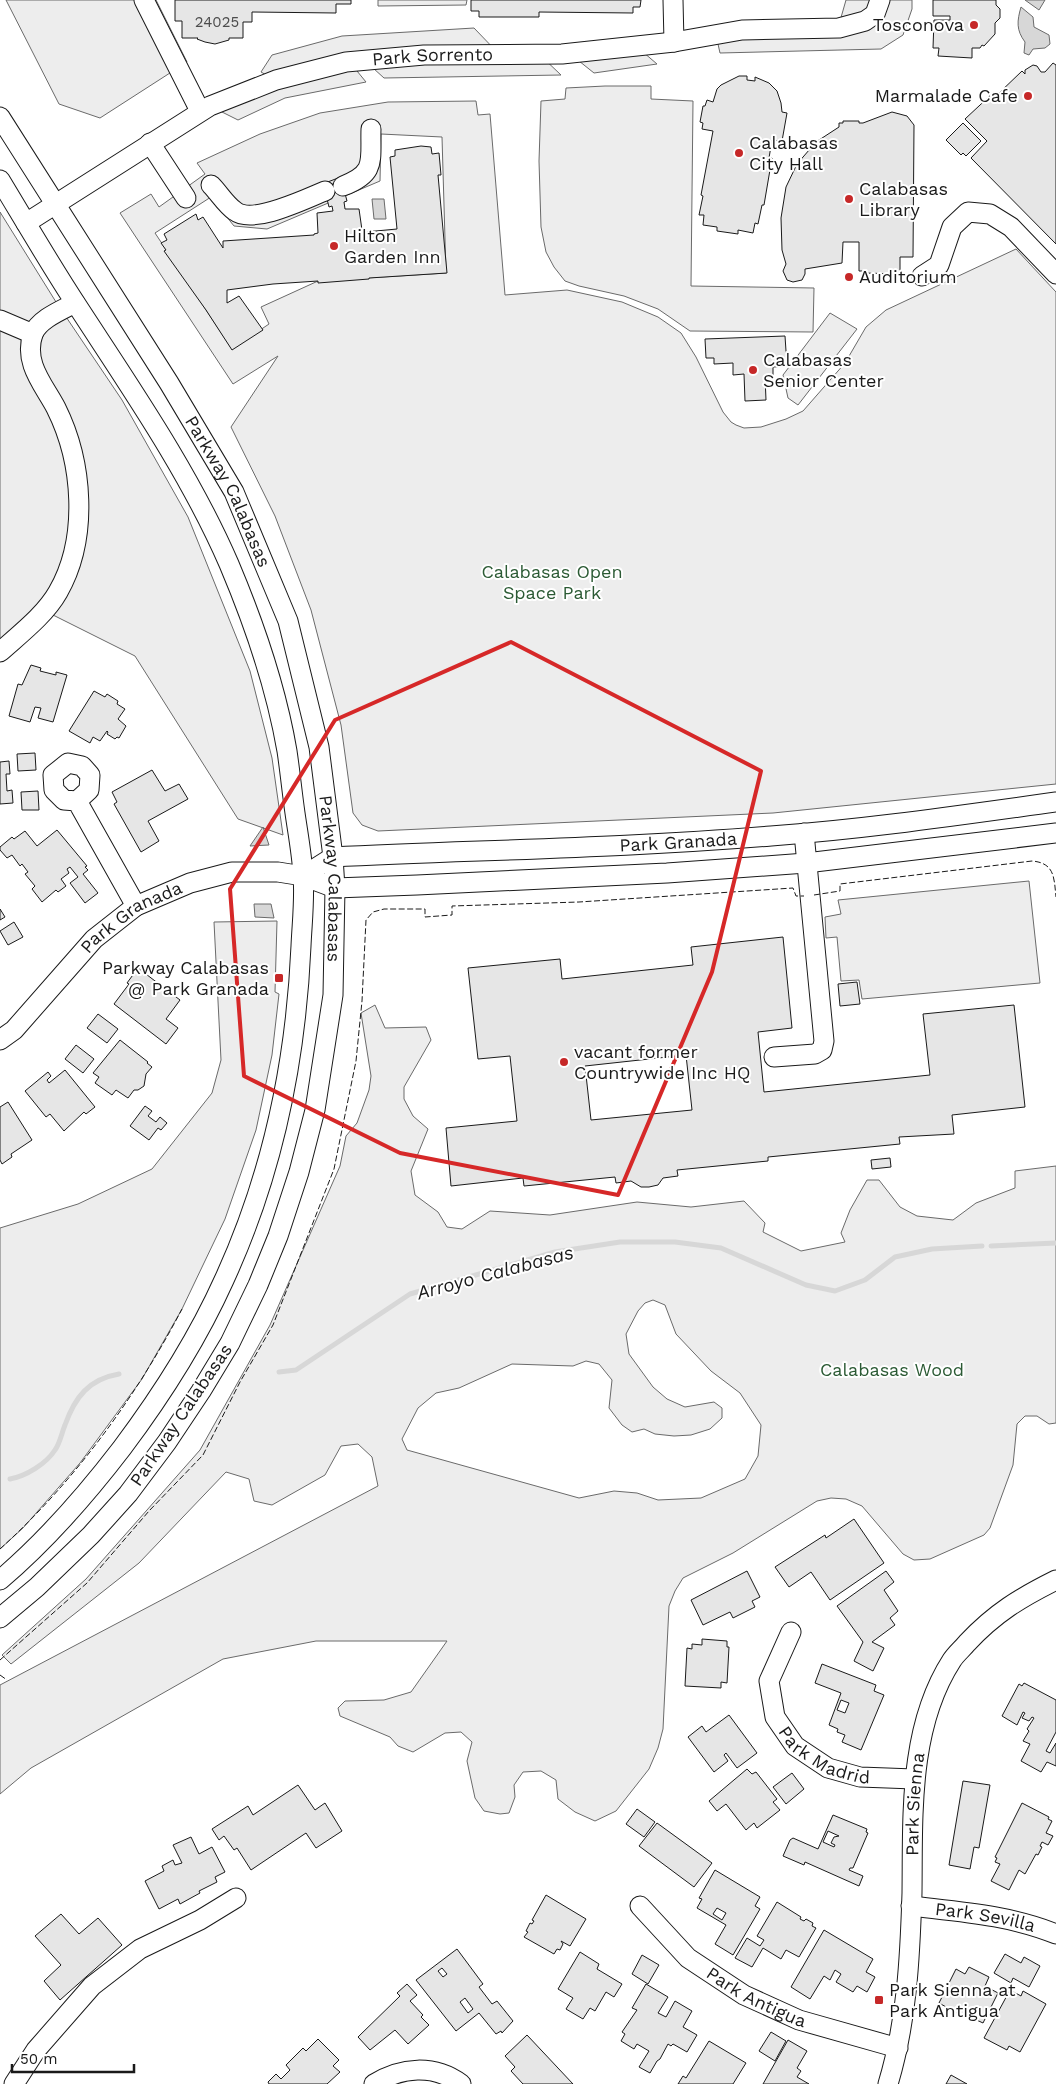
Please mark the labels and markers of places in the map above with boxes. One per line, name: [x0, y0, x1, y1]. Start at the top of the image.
place label: Tosconova: [873, 14, 964, 35]
marker: Tosconova: [968, 19, 980, 31]
place label: Marmalade Cafe: [875, 85, 1018, 106]
marker: Marmalade Cafe: [1022, 90, 1034, 102]
place label: Calabasas City Hall: [749, 132, 838, 174]
marker: Calabasas City Hall: [733, 147, 745, 159]
place label: Calabasas Library: [859, 178, 948, 220]
marker: Calabasas Library: [843, 193, 855, 205]
place label: Hilton Garden Inn: [344, 225, 441, 267]
marker: Hilton Garden Inn: [328, 240, 340, 252]
place label: Auditorium: [859, 266, 957, 287]
marker: Auditorium: [843, 271, 855, 283]
place label: Calabasas Senior Center: [763, 349, 884, 391]
marker: Calabasas Senior Center: [747, 364, 759, 376]
place label: Parkway Calabasas @ Park Granada: [102, 957, 269, 999]
marker: Parkway Calabasas @ Park Granada: [273, 972, 285, 984]
place label: vacant former Countrywide Inc HQ: [574, 1041, 750, 1083]
marker: vacant former Countrywide Inc HQ: [558, 1056, 570, 1068]
place label: Park Sienna at Park Antigua: [889, 1979, 1016, 2021]
marker: Park Sienna at Park Antigua: [873, 1994, 885, 2006]

